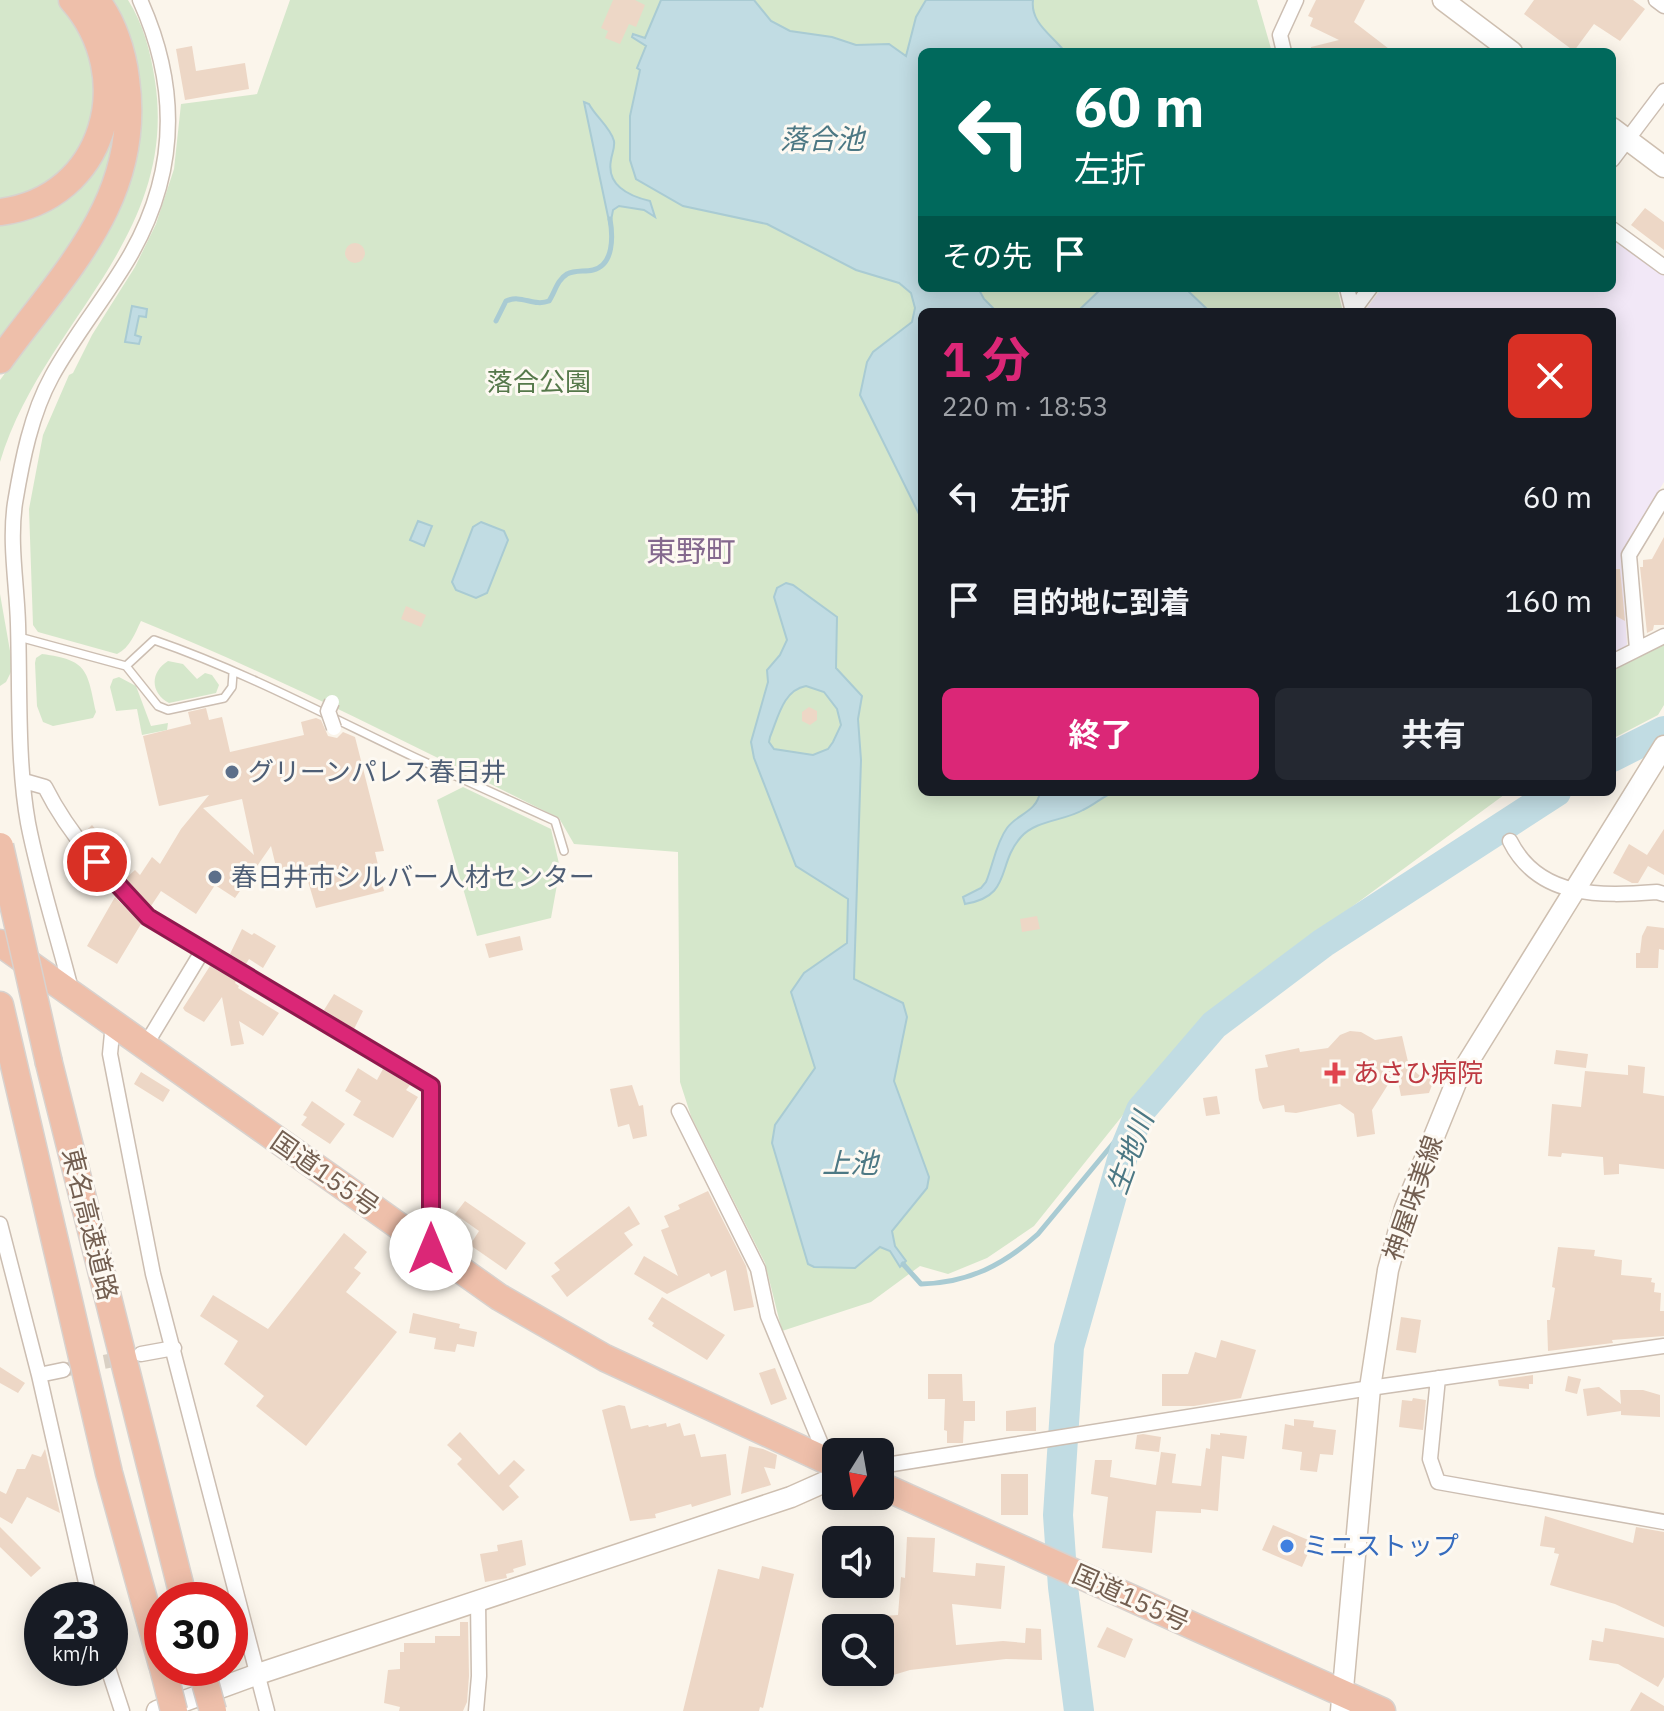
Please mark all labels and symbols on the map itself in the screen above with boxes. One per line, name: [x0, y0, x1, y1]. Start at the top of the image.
water label: 落合池: [780, 120, 867, 157]
park label: 落合公園: [487, 364, 591, 398]
district label: 東野町: [646, 531, 736, 570]
place label: グリーンパレス春日井: [248, 754, 507, 788]
marker: グリーンパレス春日井: [223, 763, 241, 781]
pin: [63, 828, 131, 896]
place label: 春日井市シルバー人材センター: [231, 859, 595, 893]
marker: 春日井市シルバー人材センター: [206, 868, 224, 886]
place label: あさひ病院: [1353, 1055, 1483, 1089]
marker: あさひ病院: [1324, 1062, 1346, 1084]
water label: 生地川: [1098, 1104, 1162, 1199]
street label: 国道155号: [265, 1123, 386, 1223]
street label: 神屋味美線: [1375, 1131, 1449, 1265]
street label: 東名高速道路: [56, 1144, 126, 1304]
water label: 上池: [822, 1144, 881, 1181]
position arrow: [389, 1207, 473, 1291]
north arrow: [822, 1438, 894, 1510]
place label: ミニストップ: [1303, 1528, 1459, 1562]
marker: ミニストップ: [1278, 1537, 1296, 1555]
street label: 国道155号: [1067, 1556, 1195, 1638]
speed limit sign: 30: [144, 1582, 248, 1686]

